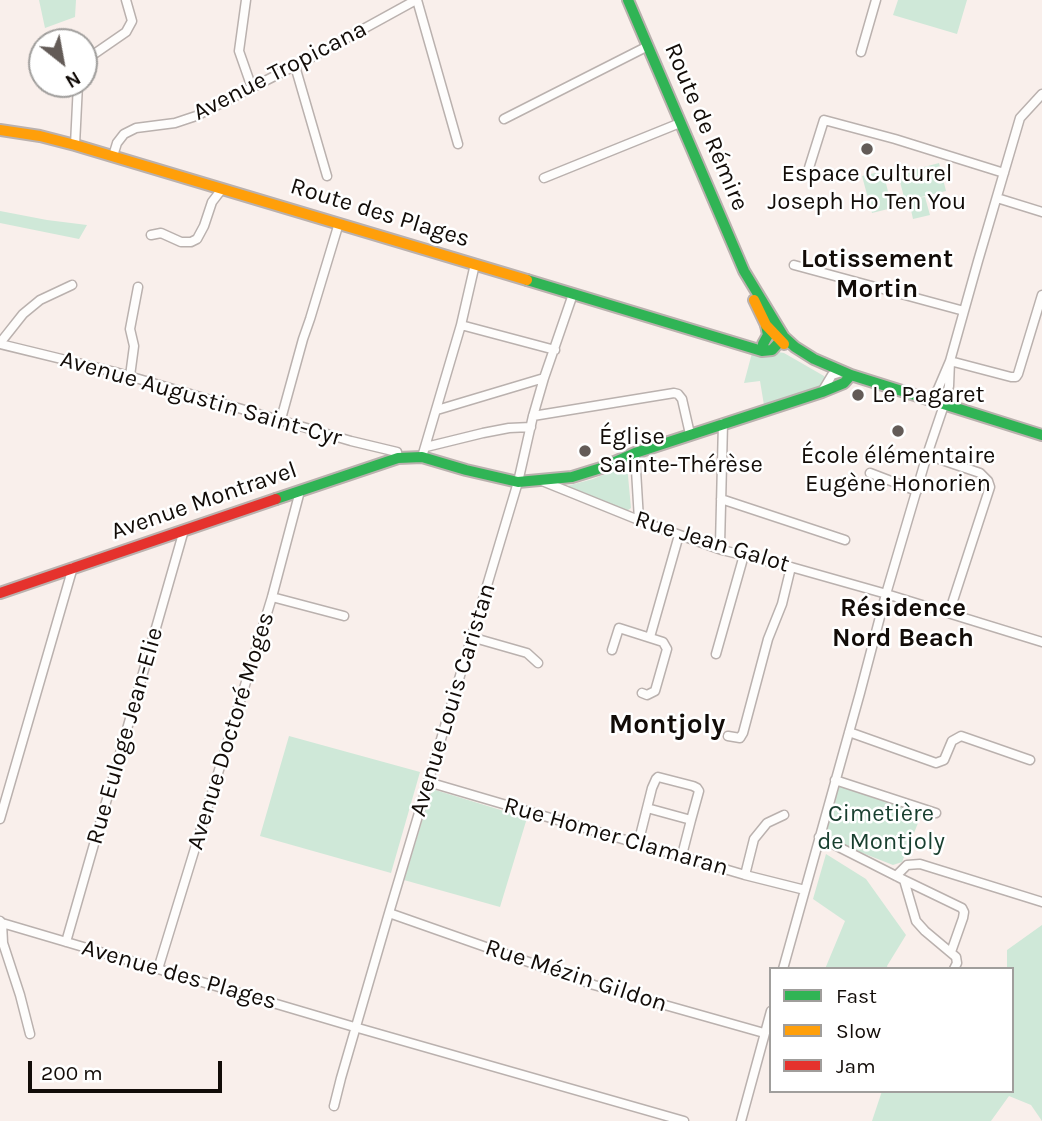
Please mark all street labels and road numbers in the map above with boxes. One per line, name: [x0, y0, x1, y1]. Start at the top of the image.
street label: Avenue Tropicana: [188, 15, 372, 127]
street label: Route de Rémire: [658, 39, 754, 215]
street label: Route des Plages: [287, 172, 473, 254]
street label: Avenue Augustin Saint-Cyr: [57, 345, 345, 453]
street label: Avenue Montravel: [107, 456, 301, 546]
street label: Rue Jean Galot: [631, 505, 793, 579]
street label: Avenue Louis Caristan: [404, 580, 502, 820]
street label: Avenue Doctoré Moges: [181, 609, 281, 853]
street label: Rue Euloge Jean-Elie: [80, 624, 170, 848]
street label: Rue Homer Clamaran: [500, 791, 732, 883]
street label: Avenue des Plages: [78, 933, 280, 1017]
street label: Rue Mézin Gildon: [481, 933, 671, 1019]

